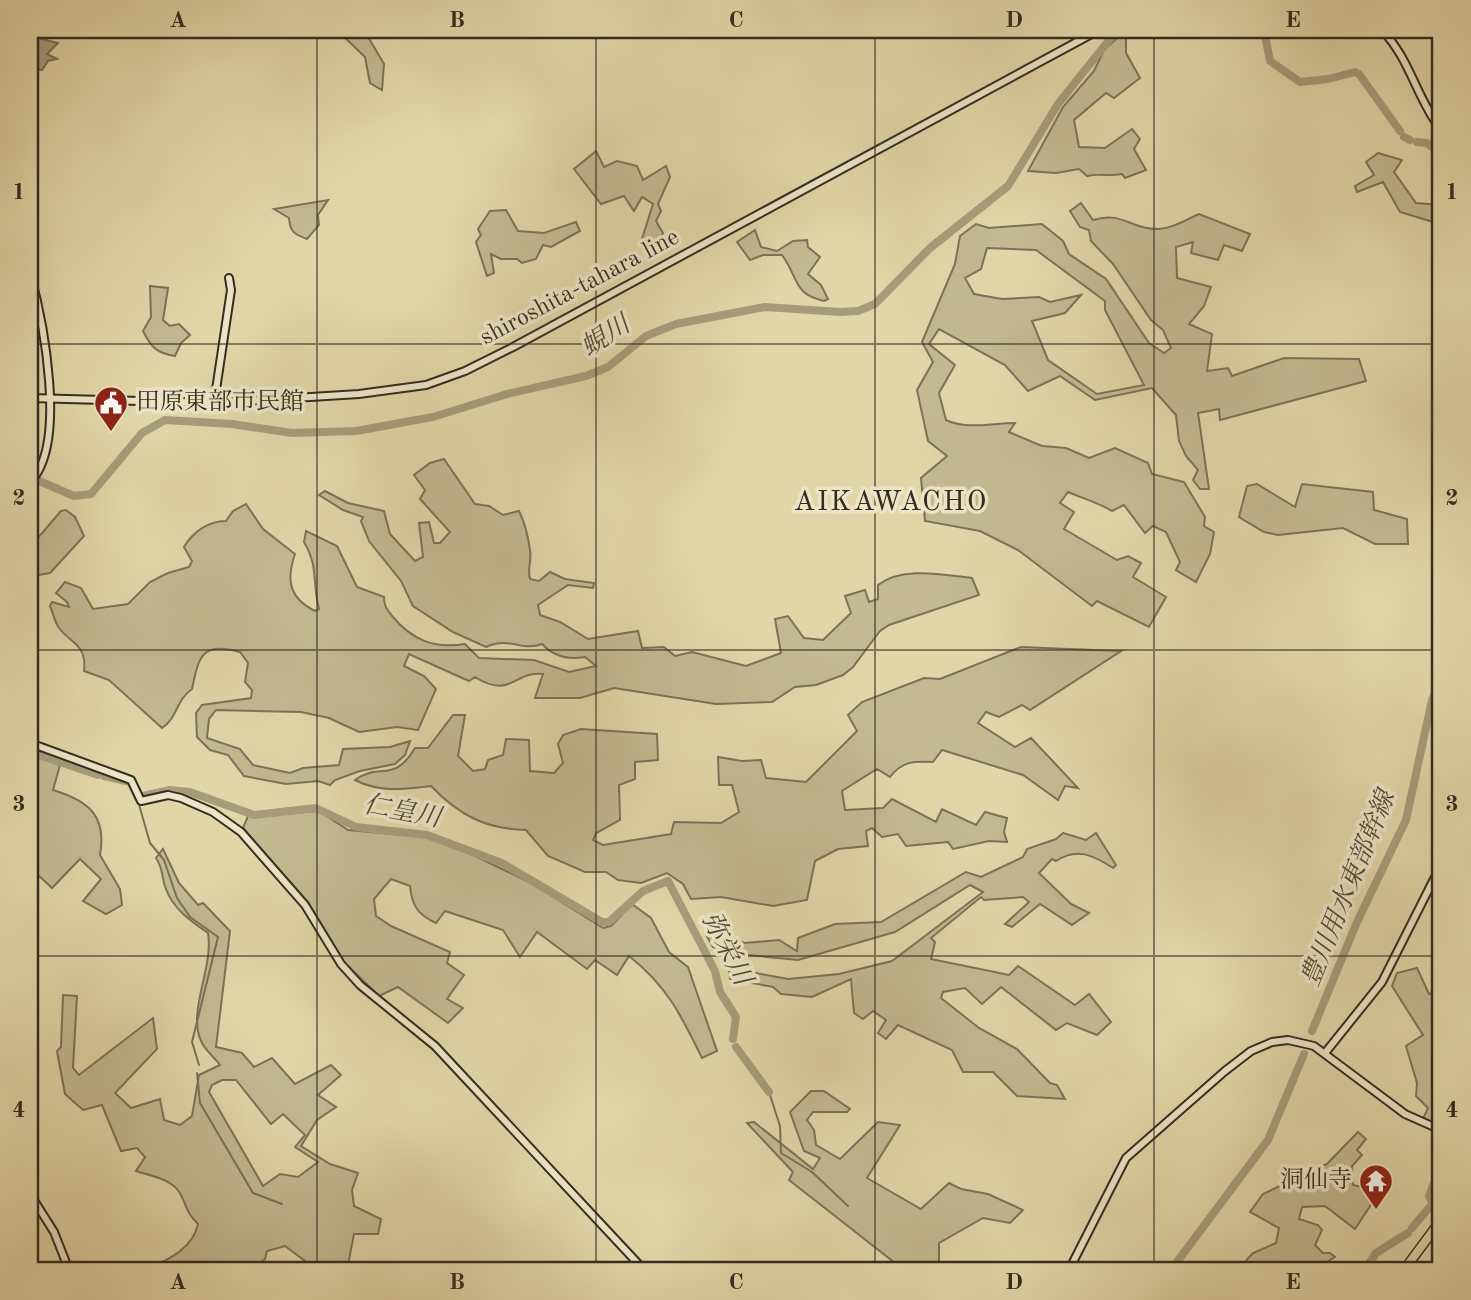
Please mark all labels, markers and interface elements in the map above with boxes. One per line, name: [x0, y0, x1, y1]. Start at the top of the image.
text: A: [169, 9, 187, 32]
text: B: [449, 9, 465, 32]
text: C: [728, 9, 744, 32]
text: D: [1005, 9, 1023, 32]
text: E: [1285, 9, 1301, 32]
text: 1: [12, 181, 26, 204]
text: 1: [1445, 181, 1459, 204]
street label: shiroshita-tahara line: [477, 225, 683, 351]
water label: 蜆川: [576, 309, 637, 362]
public building icon: 田原東部市民館: [92, 384, 130, 433]
place label: 田原東部市民館: [136, 388, 304, 415]
text: 2: [12, 487, 26, 510]
text: 2: [1445, 487, 1459, 510]
district label: AIKAWACHO: [794, 489, 988, 517]
water label: 豊川用水東部幹線: [1296, 784, 1401, 990]
water label: 仁皇川: [361, 790, 446, 833]
text: 3: [12, 793, 26, 816]
text: 3: [1445, 793, 1459, 816]
water label: 弥栄川: [697, 907, 758, 992]
text: 4: [12, 1099, 26, 1122]
text: 4: [1445, 1099, 1459, 1122]
temple icon: 洞仙寺: [1357, 1162, 1395, 1211]
place label: 洞仙寺: [1280, 1166, 1352, 1193]
text: A: [169, 1271, 187, 1294]
text: B: [449, 1271, 465, 1294]
text: C: [728, 1271, 744, 1294]
text: D: [1005, 1271, 1023, 1294]
text: E: [1285, 1271, 1301, 1294]

